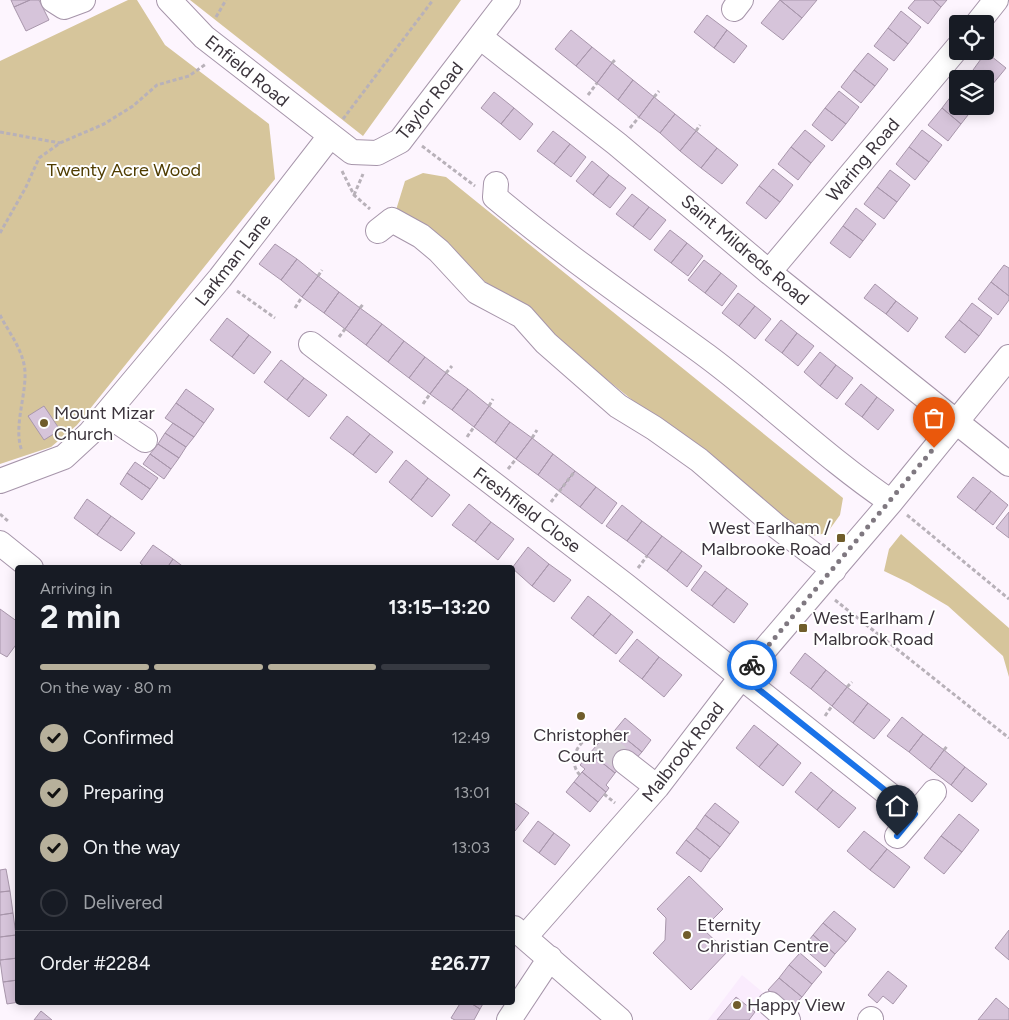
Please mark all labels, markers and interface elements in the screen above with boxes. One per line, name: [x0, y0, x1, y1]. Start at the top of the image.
map controls: [949, 15, 994, 115]
button: locate: [949, 15, 994, 60]
street label: Enfield Road: [201, 30, 293, 112]
street label: Taylor Road: [392, 58, 468, 144]
button: layers: [949, 70, 994, 115]
street label: Waring Road: [822, 114, 904, 206]
park label: Twenty Acre Wood: [47, 159, 201, 181]
street label: Saint Mildreds Road: [677, 190, 813, 310]
street label: Larkman Lane: [190, 209, 276, 310]
pin: [913, 397, 955, 448]
place label: Mount Mizar Church: [54, 402, 155, 445]
icon: bag: [920, 404, 948, 432]
marker: Mount Mizar Church: [38, 417, 50, 429]
street label: Freshfield Close: [469, 462, 585, 558]
place label: West Earlham / Malbrooke Road: [701, 517, 831, 560]
marker: West Earlham / Malbrooke Road: [835, 532, 847, 544]
text: Arriving in: [40, 579, 112, 598]
text: 13:15–13:20: [389, 596, 490, 619]
text: 2 min: [40, 598, 121, 636]
place label: West Earlham / Malbrook Road: [813, 607, 935, 650]
marker: West Earlham / Malbrook Road: [797, 622, 809, 634]
courier: [727, 640, 777, 690]
icon: bike: [738, 651, 766, 679]
text: On the way · 80 m: [40, 678, 171, 697]
street label: Malbrook Road: [637, 698, 729, 806]
marker: Christopher Court: [575, 710, 587, 722]
icon: check: [40, 724, 68, 752]
place label: Christopher Court: [533, 724, 629, 767]
text: Confirmed: [83, 726, 174, 749]
text: 12:49: [451, 728, 490, 747]
icon: check: [40, 779, 68, 807]
text: Preparing: [83, 781, 164, 804]
text: 13:01: [454, 783, 490, 802]
pin: [876, 785, 918, 836]
icon: home: [883, 792, 911, 820]
icon: check: [40, 834, 68, 862]
text: On the way: [83, 836, 180, 859]
text: 13:03: [452, 838, 490, 857]
text: Delivered: [83, 891, 163, 914]
place label: Eternity Christian Centre: [697, 914, 829, 957]
marker: Eternity Christian Centre: [681, 929, 693, 941]
text: Order #2284: [40, 952, 150, 975]
text: £26.77: [431, 952, 490, 975]
place label: Happy View: [747, 994, 845, 1016]
marker: Happy View: [731, 999, 743, 1011]

